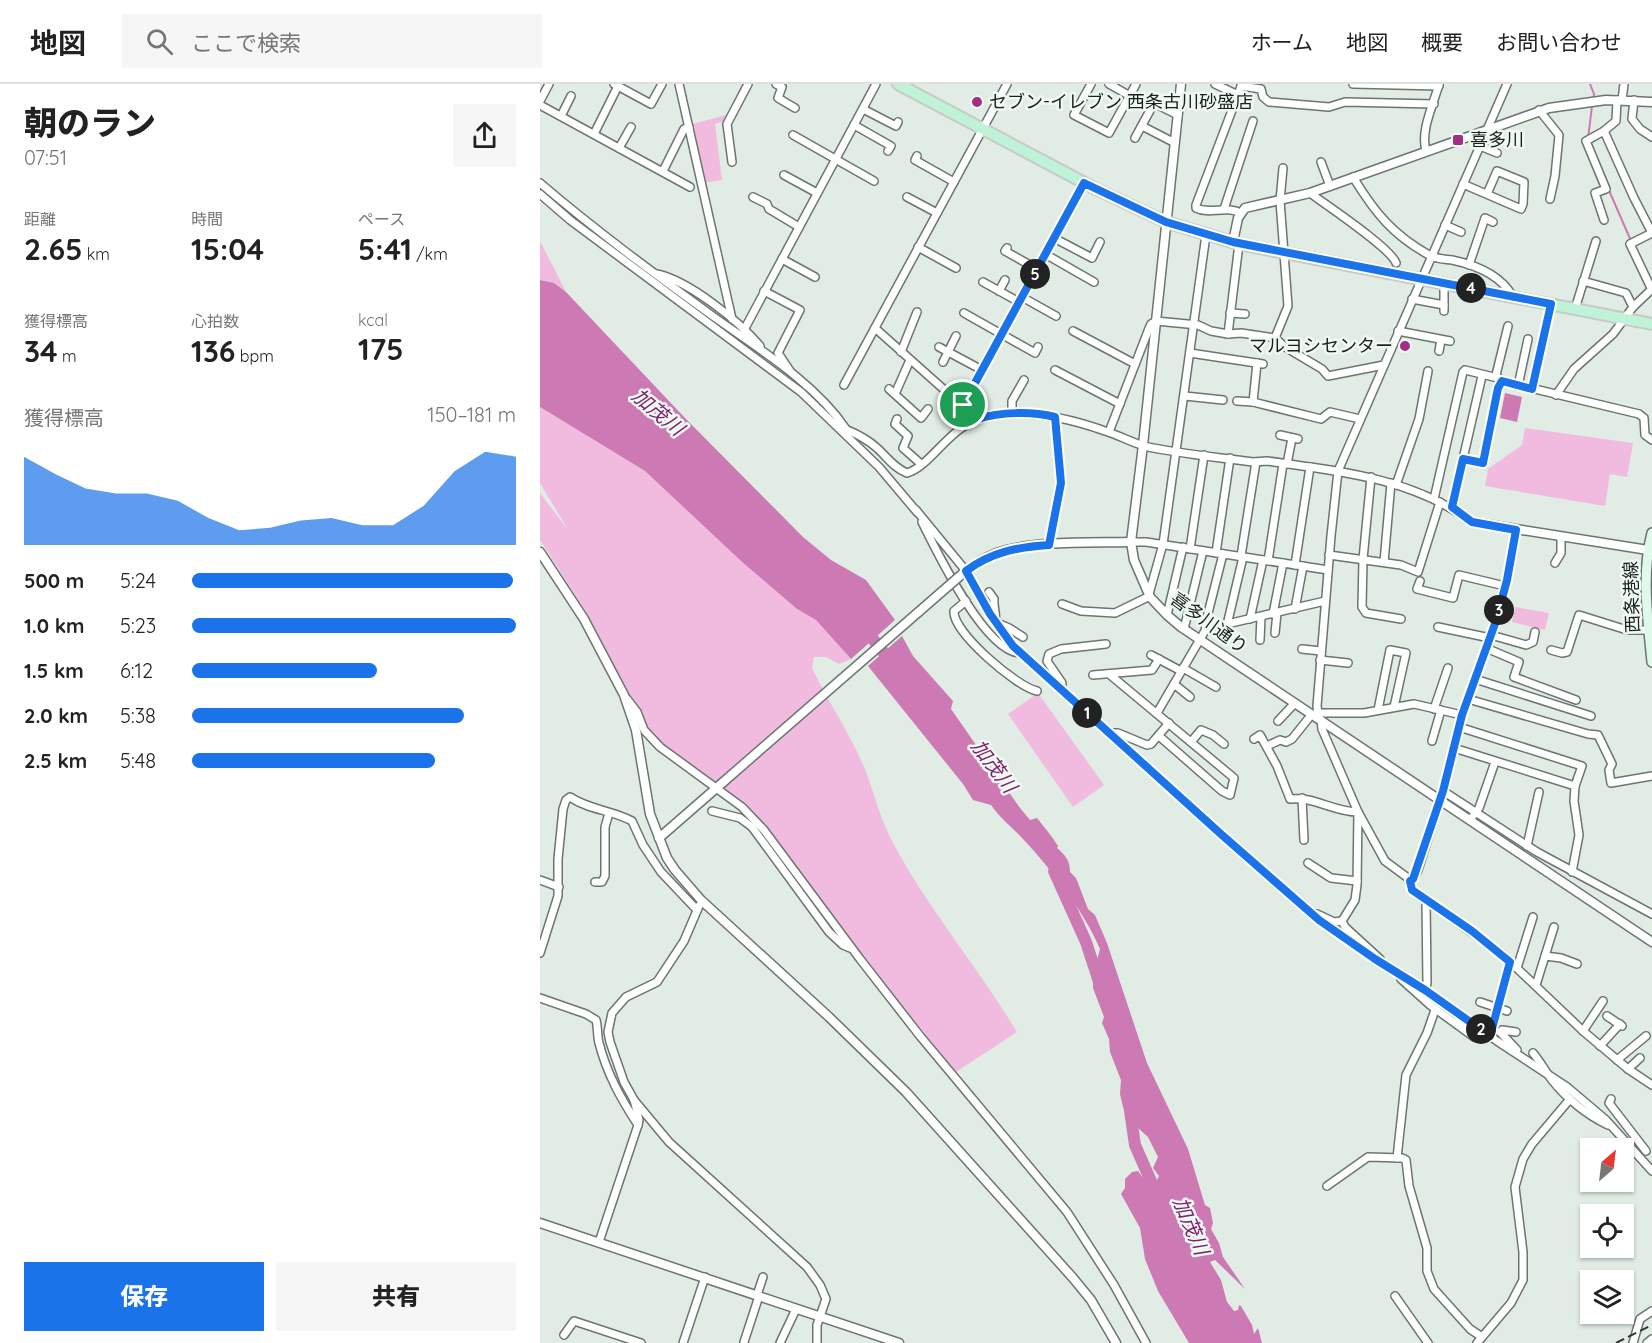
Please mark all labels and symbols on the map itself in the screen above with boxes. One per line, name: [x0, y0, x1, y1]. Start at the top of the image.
place label: セブン-イレブン 西条古川砂盛店: [989, 90, 1253, 113]
marker: セブン-イレブン 西条古川砂盛店: [970, 95, 984, 109]
place label: 喜多川: [1470, 128, 1524, 151]
marker: 喜多川: [1451, 133, 1465, 147]
pin: 5: [1020, 259, 1050, 289]
pin: 4: [1456, 273, 1486, 303]
place label: マルヨシセンター: [1249, 334, 1393, 357]
marker: マルヨシセンター: [1398, 339, 1412, 353]
pin: [937, 379, 988, 430]
water label: 加茂川: [627, 383, 691, 442]
street label: 西条港線: [1619, 561, 1644, 633]
street label: 喜多川通り: [1166, 587, 1252, 658]
pin: 3: [1484, 595, 1514, 625]
pin: 1: [1072, 698, 1102, 728]
water label: 加茂川: [966, 734, 1024, 799]
pin: 2: [1466, 1014, 1496, 1044]
north arrow: [1580, 1138, 1634, 1192]
water label: 加茂川: [1168, 1193, 1215, 1260]

